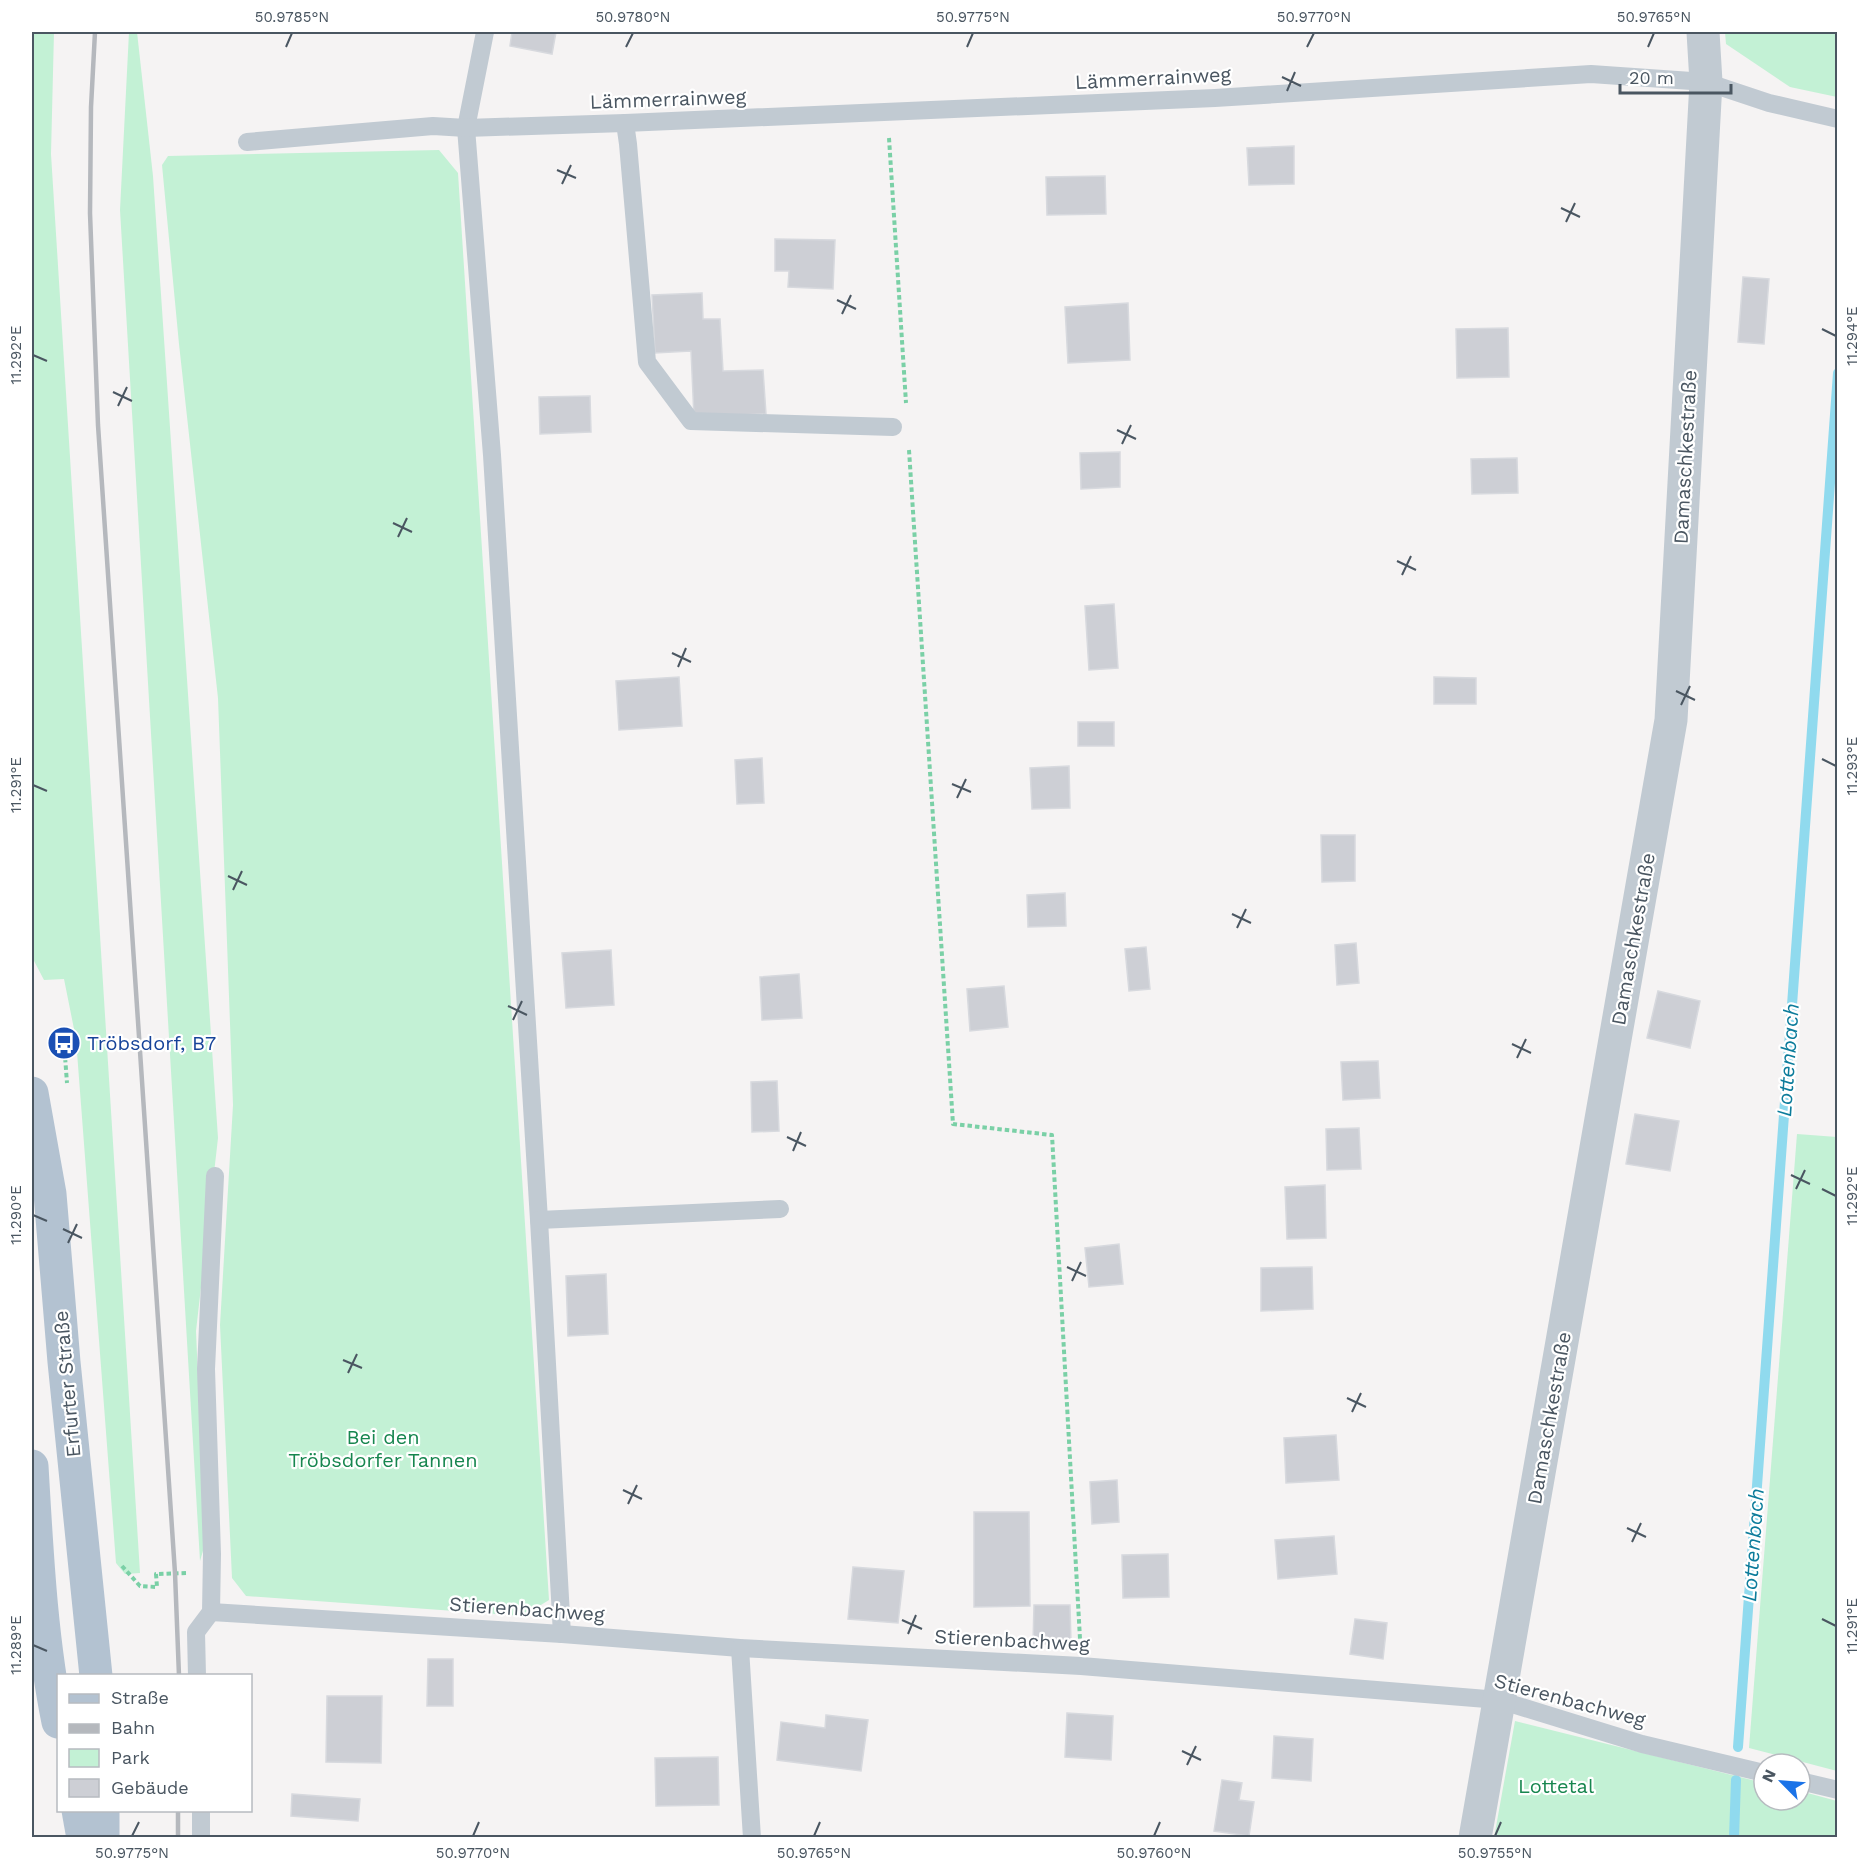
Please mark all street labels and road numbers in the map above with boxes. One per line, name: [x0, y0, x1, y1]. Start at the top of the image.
street label: Lämmerrainweg: [1074, 62, 1232, 94]
street label: Lämmerrainweg: [589, 84, 747, 114]
street label: Damaschkestraße: [1668, 369, 1702, 545]
street label: Damaschkestraße: [1606, 851, 1660, 1027]
street label: Erfurter Straße: [49, 1310, 85, 1458]
street label: Damaschkestraße: [1522, 1330, 1576, 1506]
street label: Stierenbachweg: [449, 1592, 606, 1626]
street label: Stierenbachweg: [934, 1624, 1091, 1656]
street label: Stierenbachweg: [1492, 1668, 1649, 1732]

